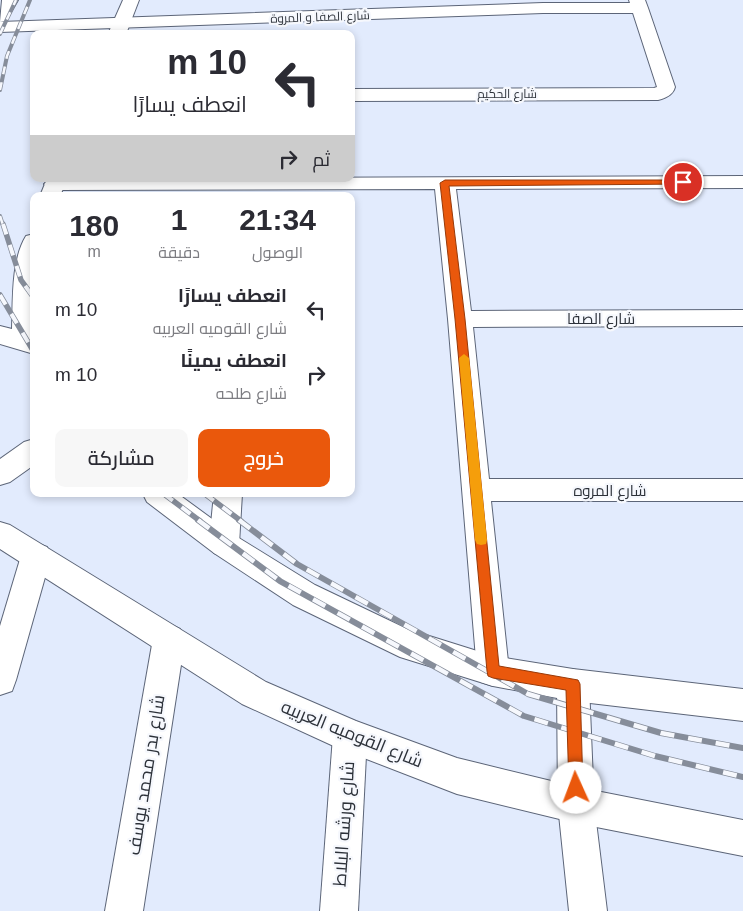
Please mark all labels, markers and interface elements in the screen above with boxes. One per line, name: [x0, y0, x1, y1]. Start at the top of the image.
street label: شارع الصفا و المروة: [270, 8, 370, 27]
text: 10 m: [167, 42, 247, 81]
icon: left: [265, 50, 330, 115]
street label: شارع الحكيم: [477, 87, 537, 102]
text: انعطف يسارًا: [132, 92, 247, 117]
icon: right: [274, 145, 302, 173]
text: ثم: [312, 149, 330, 170]
pin: [662, 161, 704, 203]
icon: arrive: [669, 168, 697, 196]
text: 1: [171, 203, 188, 236]
text: 21:34: [239, 203, 316, 236]
text: 180: [69, 209, 119, 242]
text: m: [88, 243, 101, 260]
text: دقيقة: [158, 244, 200, 261]
text: الوصول: [252, 244, 303, 261]
text: انعطف يسارًا: [178, 285, 287, 306]
icon: left: [302, 296, 330, 324]
text: 10 m: [55, 299, 97, 320]
street label: شارع الصفا: [567, 310, 635, 330]
text: شارع القوميه العربيه: [153, 320, 287, 337]
text: انعطف يمينًا: [180, 350, 287, 371]
icon: right: [302, 361, 330, 389]
text: 10 m: [55, 364, 97, 385]
text: شارع طلحه: [216, 385, 287, 402]
button: مشاركة: [55, 429, 188, 487]
button: خروج: [198, 429, 330, 487]
street label: شارع المروه: [574, 482, 646, 502]
street label: شارع بدر محمد يوسف: [123, 693, 171, 857]
street label: شارع القوميه العربيه: [278, 696, 426, 773]
street label: شارع ورشه البلاط: [330, 761, 360, 887]
position arrow: [549, 761, 601, 813]

